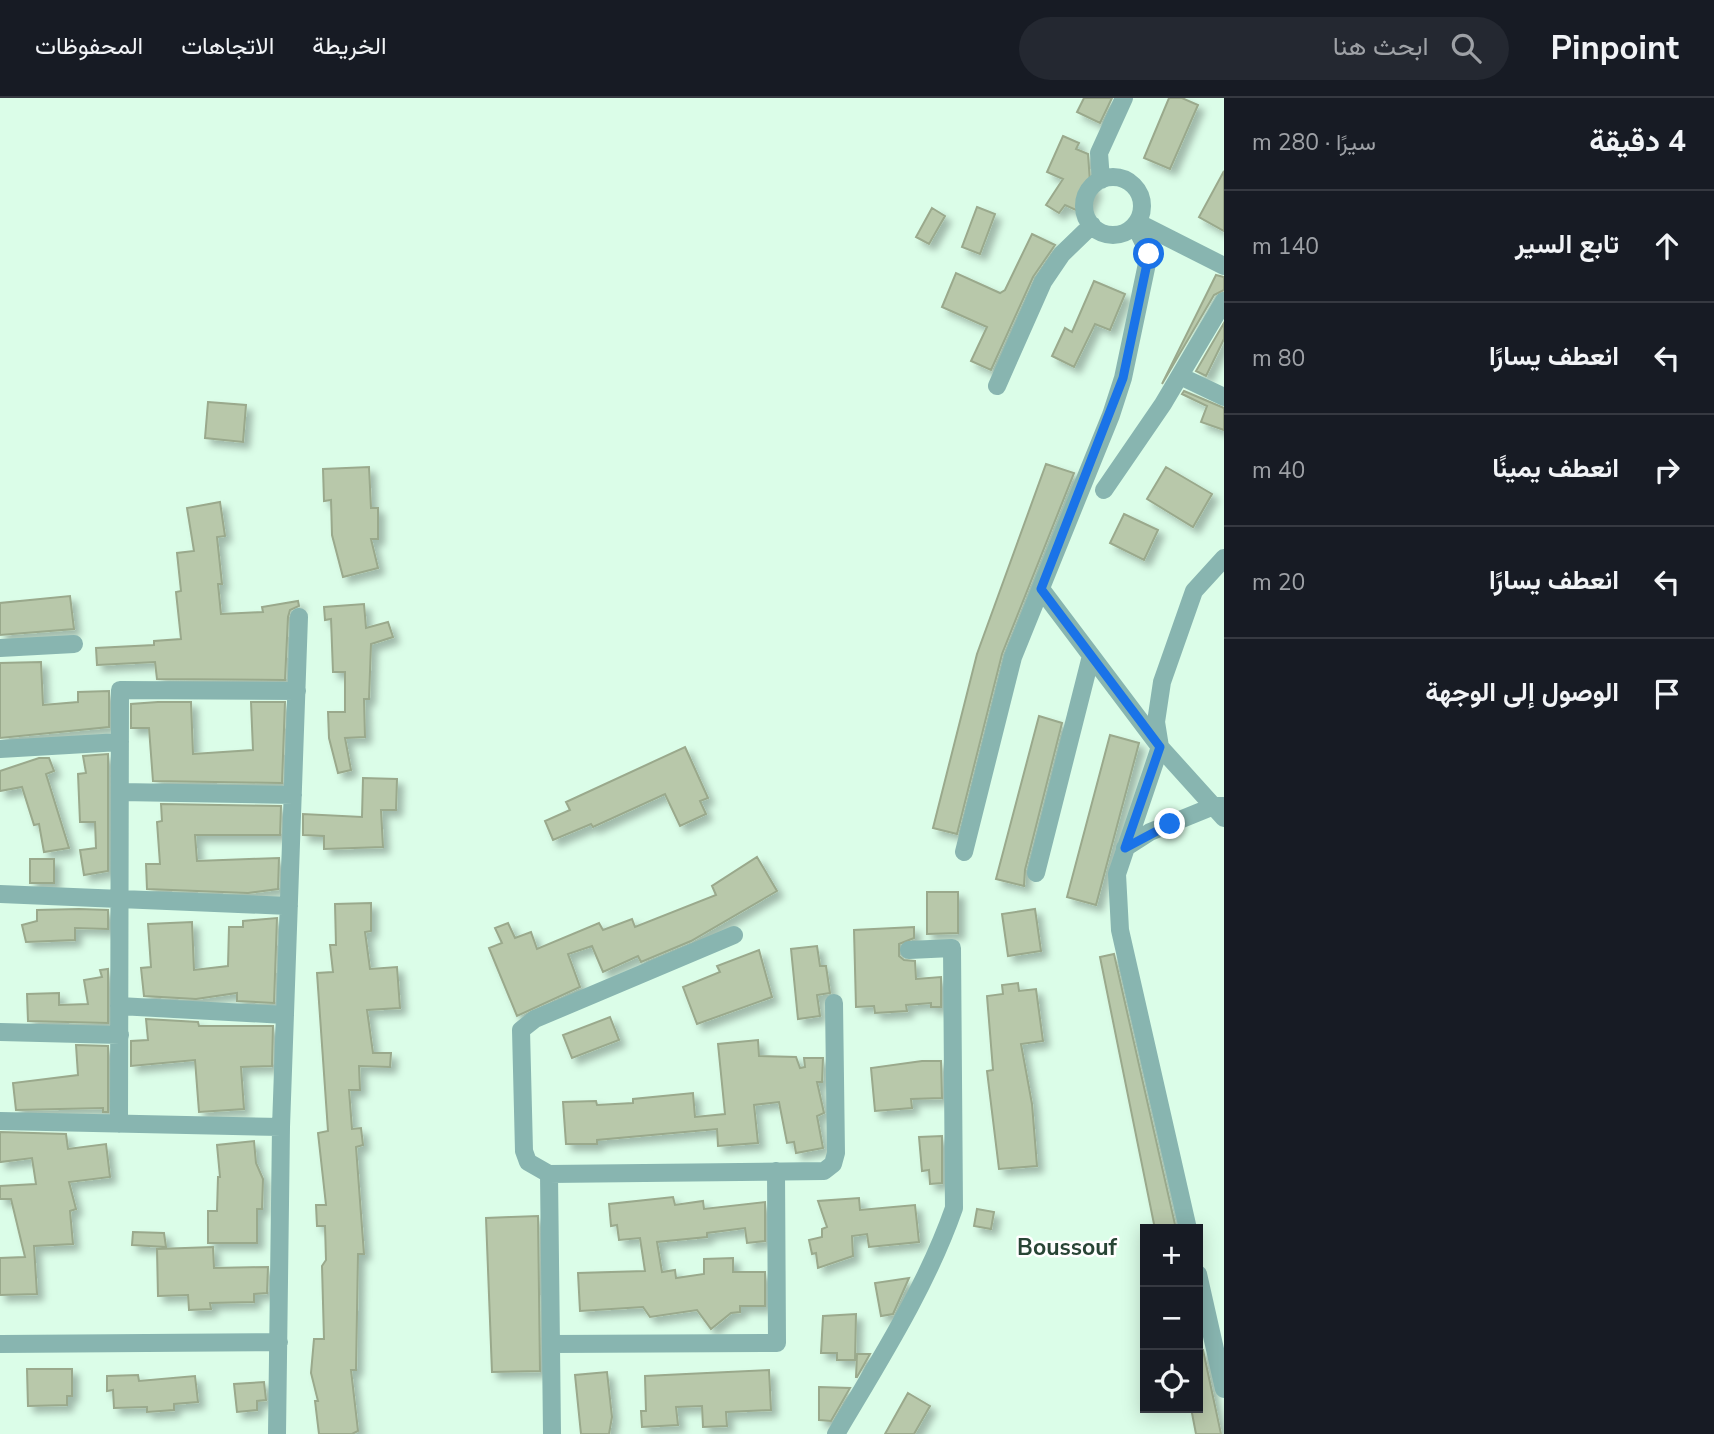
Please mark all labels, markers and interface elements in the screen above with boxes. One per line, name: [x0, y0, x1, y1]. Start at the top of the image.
search box: [1019, 17, 1509, 80]
text: Pinpoint: [1551, 26, 1679, 71]
text: ابحث هنا: [1333, 29, 1429, 64]
icon: search: [1447, 29, 1485, 67]
text: المحفوظات: [35, 30, 143, 62]
text: الاتجاهات: [181, 30, 274, 62]
text: الخريطة: [312, 30, 387, 62]
text: 4 دقيقة: [1589, 121, 1686, 162]
text: سيرًا · 280 m: [1252, 127, 1376, 158]
text: تابع السير: [1515, 227, 1619, 262]
icon: ahead: [1648, 227, 1686, 265]
text: 140 m: [1252, 231, 1319, 262]
route start: [1133, 238, 1164, 269]
text: انعطف يسارًا: [1489, 339, 1619, 374]
icon: left: [1648, 339, 1686, 377]
text: 80 m: [1252, 343, 1305, 374]
text: انعطف يمينًا: [1492, 451, 1619, 486]
icon: right: [1648, 451, 1686, 489]
text: 40 m: [1252, 455, 1305, 486]
text: انعطف يسارًا: [1489, 563, 1619, 598]
icon: left: [1648, 563, 1686, 601]
text: 20 m: [1252, 567, 1305, 598]
text: الوصول إلى الوجهة: [1425, 675, 1619, 710]
icon: arrive: [1648, 675, 1686, 713]
route end: [1154, 808, 1185, 839]
map controls: [1140, 1224, 1203, 1413]
button: +: [1140, 1224, 1203, 1287]
district label: Boussouf: [1017, 1232, 1118, 1263]
button: −: [1140, 1287, 1203, 1350]
button: locate: [1140, 1350, 1203, 1413]

